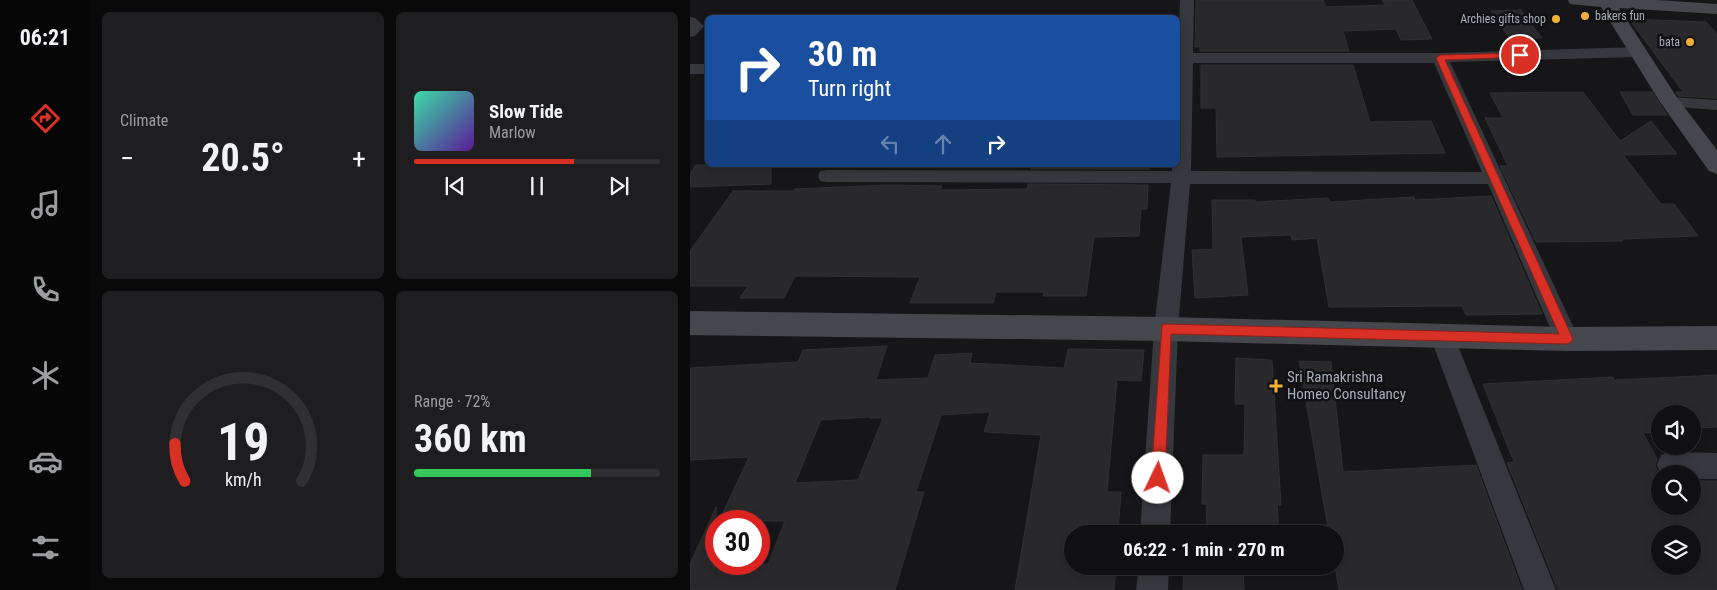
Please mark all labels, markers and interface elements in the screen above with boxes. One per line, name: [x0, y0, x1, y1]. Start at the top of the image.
place label: bakers fun: [1595, 9, 1645, 23]
marker: bakers fun: [1579, 10, 1591, 22]
place label: Archies gifts shop: [1460, 12, 1546, 26]
marker: Archies gifts shop: [1550, 13, 1562, 25]
text: 06:21: [20, 25, 70, 50]
text: 30 m: [808, 34, 877, 75]
pin: [1499, 34, 1541, 76]
icon: right: [725, 35, 790, 100]
place label: bata: [1659, 35, 1680, 49]
marker: bata: [1684, 36, 1696, 48]
icon: arrive: [1506, 41, 1534, 69]
text: Turn right: [808, 76, 891, 101]
text: Slow Tide: [489, 100, 563, 123]
icon: directions: [28, 101, 63, 136]
text: Climate: [120, 111, 168, 130]
text: Marlow: [489, 123, 536, 142]
icon: left: [876, 130, 904, 158]
icon: ahead: [929, 130, 957, 158]
icon: right: [982, 130, 1010, 158]
text: 20.5°: [201, 136, 285, 180]
text: −: [120, 142, 134, 175]
text: +: [352, 142, 366, 175]
icon: previous: [441, 172, 469, 200]
icon: pause: [523, 172, 551, 200]
icon: next: [605, 172, 633, 200]
icon: music: [28, 187, 63, 222]
icon: phone: [28, 272, 63, 307]
icon: climate: [28, 358, 63, 393]
place label: Sri Ramakrishna Homeo Consultancy: [1287, 368, 1406, 403]
marker: Sri Ramakrishna Homeo Consultancy: [1269, 379, 1283, 393]
text: Range · 72%: [414, 392, 490, 411]
map controls: [1651, 405, 1701, 575]
button: sound: [1651, 405, 1701, 455]
text: 19: [217, 412, 269, 473]
text: 360 km: [414, 417, 527, 461]
icon: car: [28, 444, 63, 479]
position arrow: [1131, 451, 1183, 503]
button: search: [1651, 465, 1701, 515]
text: km/h: [225, 469, 261, 490]
speed limit sign: 30: [705, 510, 770, 575]
button: layers: [1651, 525, 1701, 575]
icon: filters: [28, 530, 63, 565]
text: 06:22 · 1 min · 270 m: [1123, 538, 1285, 561]

